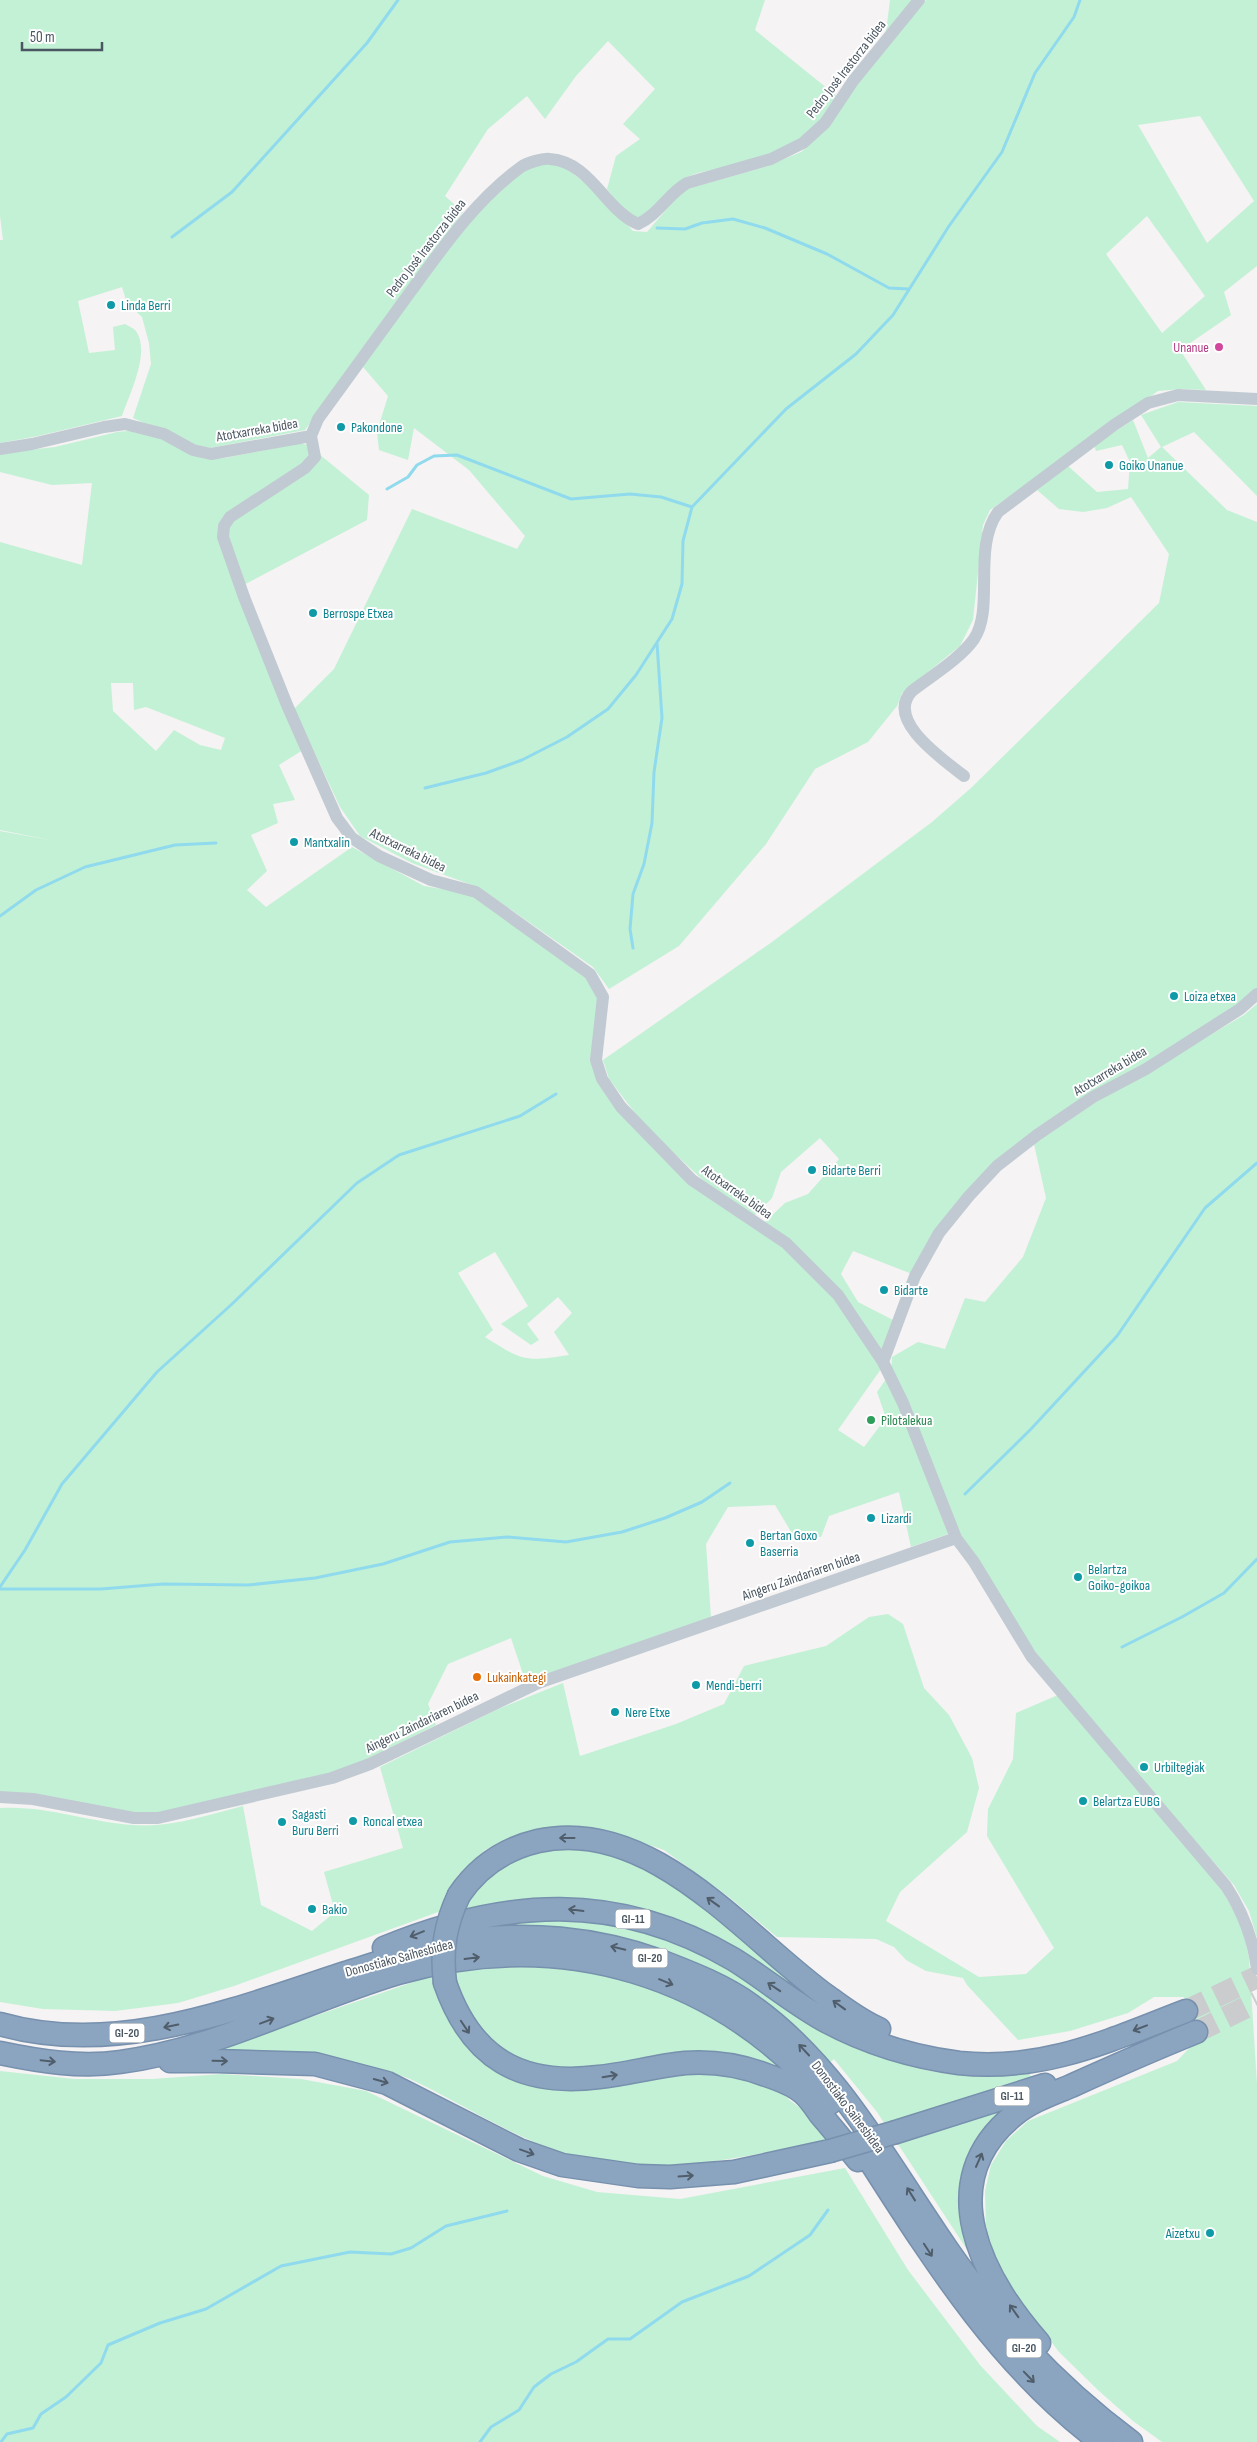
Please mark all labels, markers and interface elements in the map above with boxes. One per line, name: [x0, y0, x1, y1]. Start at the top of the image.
street label: Pedro José Irastorza bidea: [802, 17, 890, 121]
scale bar: [22, 20, 102, 52]
text: 50 m: [30, 28, 55, 47]
street label: Pedro José Irastorza bidea: [382, 196, 470, 300]
place label: Linda Berri: [121, 297, 171, 314]
marker: Linda Berri: [105, 299, 117, 311]
place label: Unanue: [1173, 339, 1209, 356]
marker: Unanue: [1213, 341, 1225, 353]
street label: Atotxarreka bidea: [214, 414, 299, 446]
place label: Pakondone: [351, 419, 402, 436]
marker: Pakondone: [335, 421, 347, 433]
place label: Goiko Unanue: [1119, 457, 1183, 474]
marker: Goiko Unanue: [1103, 459, 1115, 471]
place label: Berrospe Etxea: [323, 605, 393, 622]
marker: Berrospe Etxea: [307, 607, 319, 619]
street label: Atotxarreka bidea: [366, 824, 449, 876]
place label: Mantxalin: [304, 834, 350, 851]
marker: Mantxalin: [288, 836, 300, 848]
place label: Loiza etxea: [1184, 988, 1236, 1005]
marker: Loiza etxea: [1168, 990, 1180, 1002]
street label: Atotxarreka bidea: [1069, 1042, 1150, 1100]
street label: Atotxarreka bidea: [698, 1161, 776, 1223]
place label: Bidarte Berri: [822, 1162, 881, 1179]
marker: Bidarte Berri: [806, 1164, 818, 1176]
place label: Bidarte: [894, 1282, 928, 1299]
marker: Bidarte: [878, 1284, 890, 1296]
place label: Pilotalekua: [881, 1412, 932, 1429]
marker: Pilotalekua: [865, 1414, 877, 1426]
place label: Lizardi: [881, 1510, 911, 1527]
marker: Lizardi: [865, 1512, 877, 1524]
place label: Bertan Goxo Baserria: [760, 1527, 818, 1560]
marker: Bertan Goxo Baserria: [744, 1537, 756, 1549]
street label: Aingeru Zaindariaren bidea: [739, 1548, 862, 1604]
place label: Belartza Goiko-goikoa: [1088, 1561, 1150, 1594]
marker: Belartza Goiko-goikoa: [1072, 1571, 1084, 1583]
place label: Lukainkategi: [487, 1669, 546, 1686]
marker: Lukainkategi: [471, 1671, 483, 1683]
place label: Mendi-berri: [706, 1677, 762, 1694]
marker: Mendi-berri: [690, 1679, 702, 1691]
street label: Aingeru Zaindariaren bidea: [362, 1687, 481, 1757]
place label: Nere Etxe: [625, 1704, 670, 1721]
marker: Nere Etxe: [609, 1706, 621, 1718]
place label: Urbiltegiak: [1154, 1759, 1205, 1776]
marker: Urbiltegiak: [1138, 1761, 1150, 1773]
place label: Belartza EUBG: [1093, 1793, 1160, 1810]
marker: Belartza EUBG: [1077, 1795, 1089, 1807]
place label: Sagasti Buru Berri: [292, 1806, 339, 1839]
place label: Roncal etxea: [363, 1813, 423, 1830]
marker: Roncal etxea: [347, 1815, 359, 1827]
marker: Sagasti Buru Berri: [276, 1816, 288, 1828]
one-way arrow: [560, 1833, 576, 1843]
one-way arrow: [706, 1897, 720, 1907]
place label: Bakio: [322, 1901, 348, 1918]
marker: Bakio: [306, 1903, 318, 1915]
one-way arrow: [569, 1905, 585, 1915]
road number: GI-11: [616, 1910, 650, 1928]
one-way arrow: [410, 1930, 425, 1939]
street label: Donostiako Saihesbidea: [343, 1935, 455, 1981]
one-way arrow: [610, 1943, 626, 1952]
road number: GI-20: [632, 1949, 668, 1968]
one-way arrow: [464, 1953, 480, 1963]
one-way arrow: [658, 1978, 673, 1987]
one-way arrow: [767, 1982, 781, 1992]
one-way arrow: [832, 2000, 846, 2010]
one-way arrow: [259, 2016, 274, 2025]
one-way arrow: [460, 2020, 470, 2034]
one-way arrow: [164, 2022, 180, 2031]
road number: GI-20: [110, 2024, 144, 2042]
one-way arrow: [1133, 2025, 1148, 2034]
one-way arrow: [798, 2044, 810, 2056]
one-way arrow: [40, 2056, 56, 2066]
one-way arrow: [212, 2056, 228, 2066]
street label: Donostiako Saihesbidea: [808, 2058, 888, 2156]
one-way arrow: [601, 2070, 617, 2080]
one-way arrow: [372, 2077, 388, 2087]
road number: GI-11: [994, 2086, 1030, 2106]
one-way arrow: [519, 2148, 534, 2157]
one-way arrow: [974, 2153, 984, 2168]
one-way arrow: [678, 2171, 694, 2180]
one-way arrow: [906, 2188, 916, 2202]
place label: Aizetxu: [1165, 2225, 1200, 2242]
marker: Aizetxu: [1204, 2227, 1216, 2239]
one-way arrow: [923, 2243, 933, 2257]
one-way arrow: [1009, 2304, 1019, 2318]
road number: GI-20: [1006, 2338, 1042, 2358]
one-way arrow: [1023, 2371, 1035, 2384]

